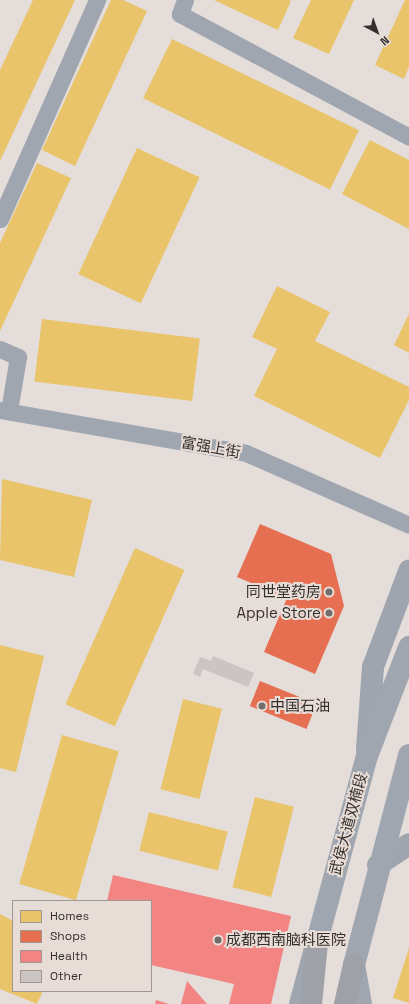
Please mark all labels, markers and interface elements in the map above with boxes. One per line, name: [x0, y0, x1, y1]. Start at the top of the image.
north arrow: [357, 12, 397, 52]
text: N: [377, 33, 392, 49]
street label: 富强上街: [180, 433, 242, 461]
place label: 同世堂药房: [246, 583, 321, 601]
marker: 同世堂药房: [324, 587, 334, 597]
place label: Apple Store: [236, 604, 321, 622]
marker: Apple Store: [324, 608, 334, 618]
place label: 中国石油: [270, 697, 330, 715]
marker: 中国石油: [257, 701, 267, 711]
street label: 武侯大道双楠段: [326, 771, 370, 877]
legend: [12, 900, 152, 992]
text: Homes: [50, 908, 89, 924]
text: Shops: [50, 928, 86, 944]
place label: 成都西南脑科医院: [226, 931, 346, 949]
marker: 成都西南脑科医院: [213, 935, 223, 945]
text: Health: [50, 948, 88, 964]
text: Other: [50, 968, 83, 984]

